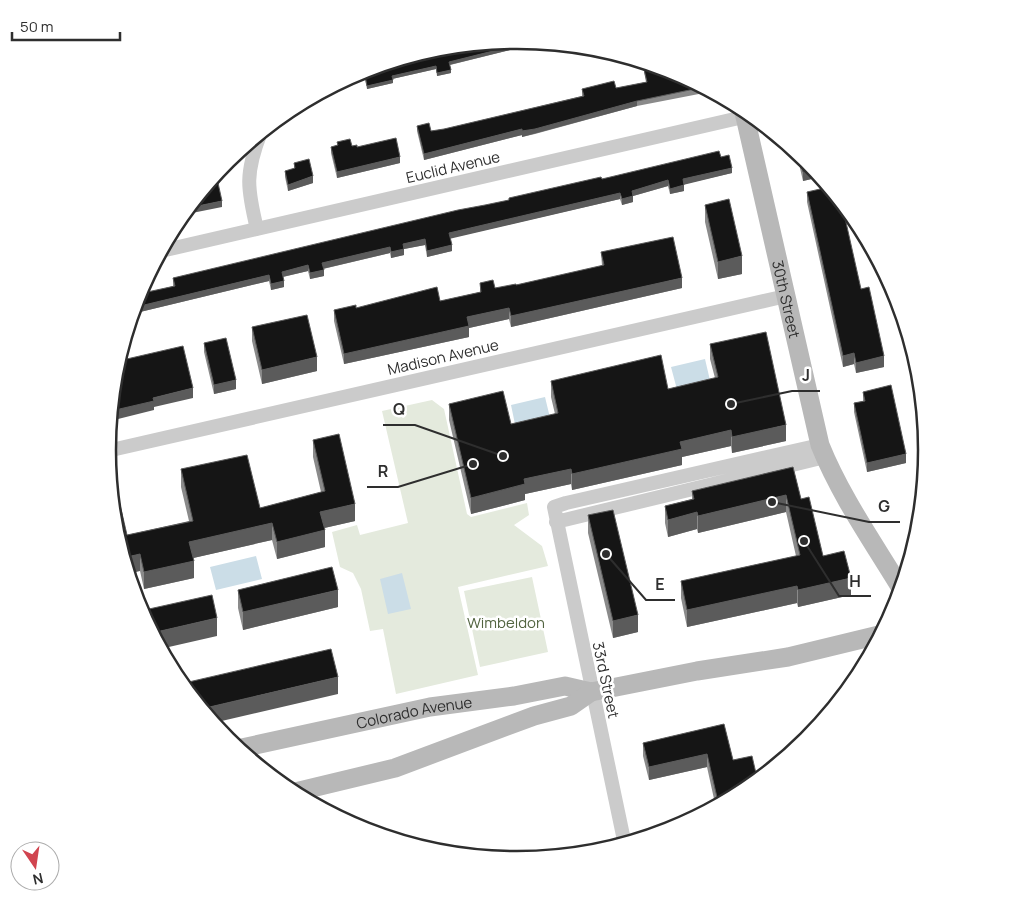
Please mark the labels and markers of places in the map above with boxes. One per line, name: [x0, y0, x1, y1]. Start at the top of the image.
callout: J: [792, 360, 820, 391]
callout: Q: [383, 394, 415, 425]
callout: R: [367, 456, 398, 487]
callout: G: [869, 491, 900, 522]
callout: H: [839, 565, 871, 596]
callout: E: [646, 569, 675, 600]

